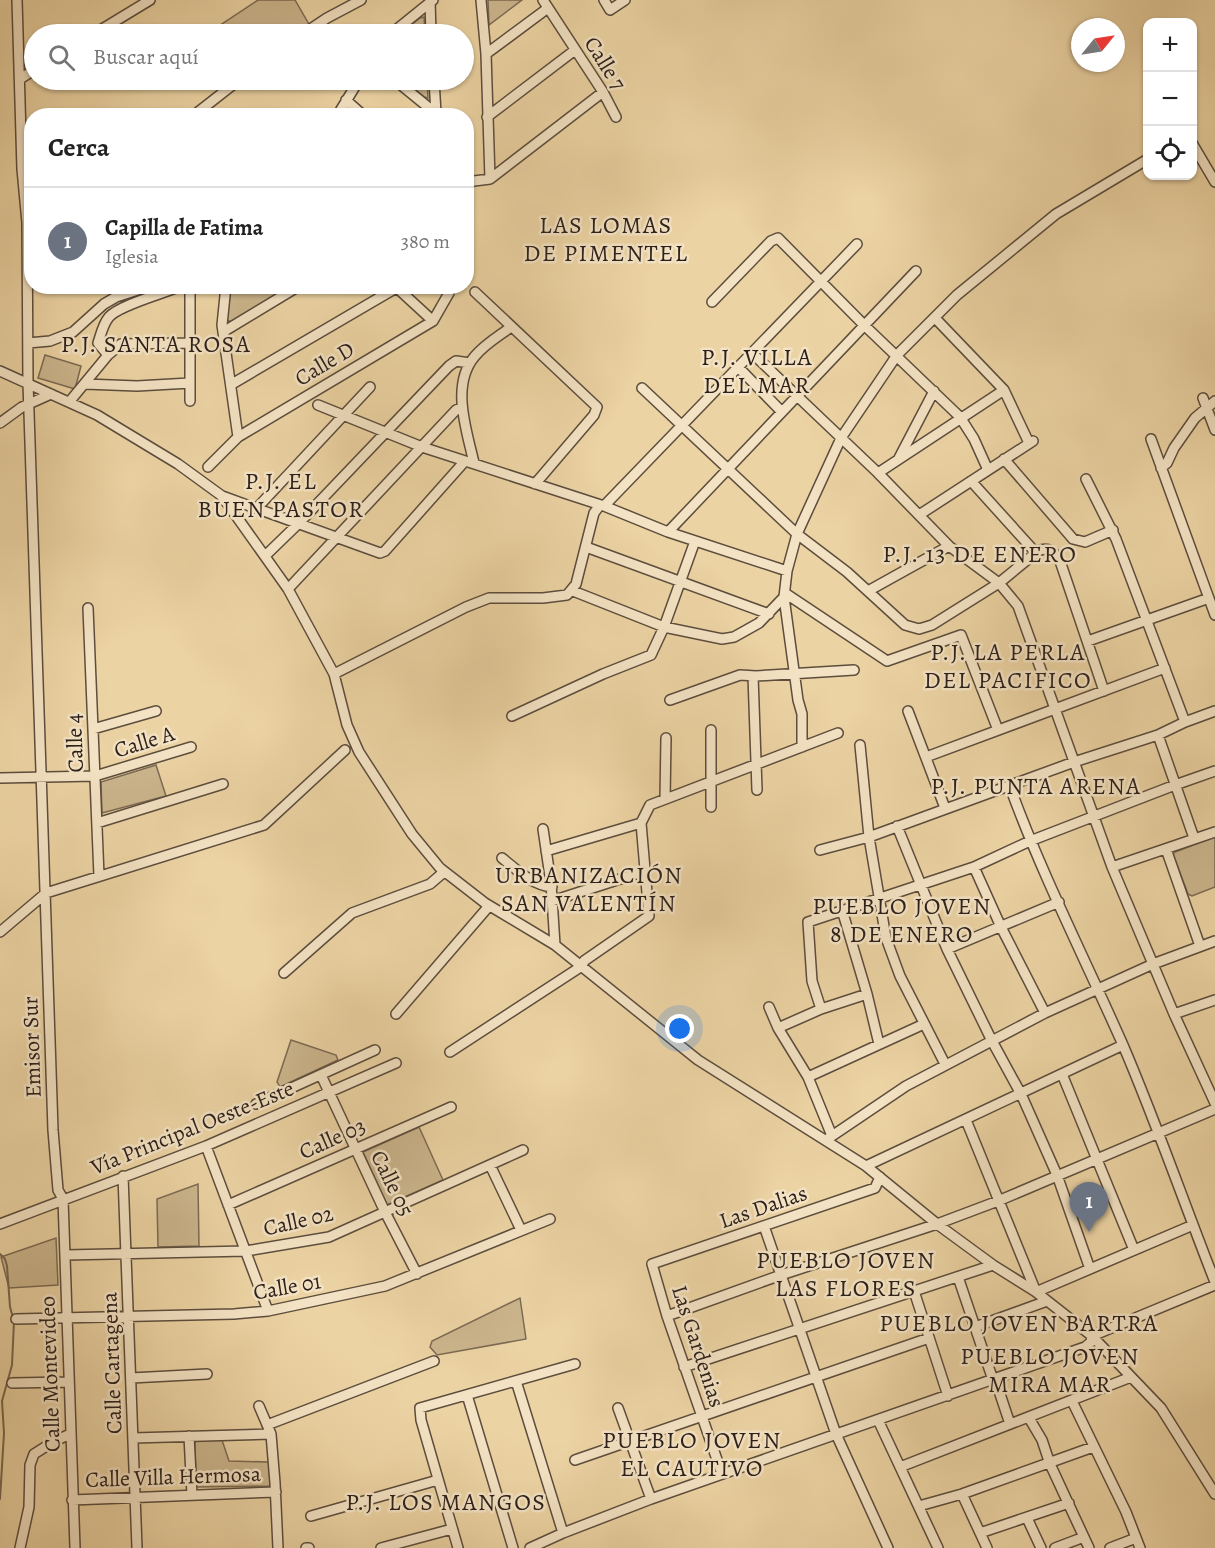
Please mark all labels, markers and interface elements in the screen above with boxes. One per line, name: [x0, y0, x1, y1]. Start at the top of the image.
north arrow: [1071, 18, 1125, 72]
map controls: [1143, 18, 1197, 180]
button: +: [1143, 18, 1197, 72]
search box: [24, 24, 474, 90]
street label: Calle 7: [577, 31, 634, 97]
icon: search: [45, 41, 78, 74]
text: Buscar aquí: [93, 42, 199, 72]
button: −: [1143, 72, 1197, 126]
button: locate: [1143, 126, 1197, 180]
text: Cerca: [48, 130, 110, 165]
district label: LAS LOMAS DE PIMENTEL: [524, 209, 688, 269]
text: Capilla de Fatima: [105, 213, 263, 243]
text: 1: [64, 228, 71, 255]
text: 380 m: [401, 228, 450, 255]
text: Iglesia: [105, 243, 159, 270]
district label: P.J. SANTA ROSA: [61, 328, 251, 360]
street label: Calle D: [289, 334, 360, 393]
district label: P.J. VILLA DEL MAR: [701, 341, 813, 401]
district label: P.J. EL BUEN PASTOR: [198, 465, 364, 525]
district label: P.J. 13 DE ENERO: [883, 538, 1077, 570]
district label: P.J. LA PERLA DEL PACIFICO: [924, 636, 1092, 696]
street label: Calle 4: [59, 713, 91, 773]
street label: Calle A: [110, 718, 179, 765]
district label: P.J. PUNTA ARENA: [931, 770, 1141, 802]
district label: URBANIZACIÓN SAN VALENTÍN: [495, 859, 683, 919]
district label: PUEBLO JOVEN 8 DE ENERO: [812, 890, 992, 950]
street label: Emisor Sur: [15, 996, 49, 1098]
your location: [665, 1014, 694, 1043]
street label: Vía Principal Oeste-Este: [85, 1073, 298, 1183]
street label: Calle 03: [294, 1111, 370, 1167]
street label: Calle 05: [363, 1145, 421, 1222]
street label: Las Dalias: [715, 1178, 811, 1236]
pin: 1: [1070, 1182, 1108, 1232]
street label: Calle 02: [260, 1198, 336, 1244]
district label: PUEBLO JOVEN LAS FLORES: [756, 1244, 936, 1304]
street label: Calle 01: [251, 1266, 323, 1308]
street label: Las Gardenias: [664, 1281, 732, 1411]
street label: Calle Cartagena: [95, 1291, 129, 1435]
street label: Calle Montevideo: [32, 1295, 68, 1452]
district label: PUEBLO JOVEN BARTRA: [879, 1307, 1159, 1339]
district label: PUEBLO JOVEN MIRA MAR: [960, 1340, 1140, 1400]
district label: PUEBLO JOVEN EL CAUTIVO: [602, 1424, 782, 1484]
street label: Calle Villa Hermosa: [85, 1459, 262, 1495]
district label: P.J. LOS MANGOS: [345, 1486, 547, 1518]

